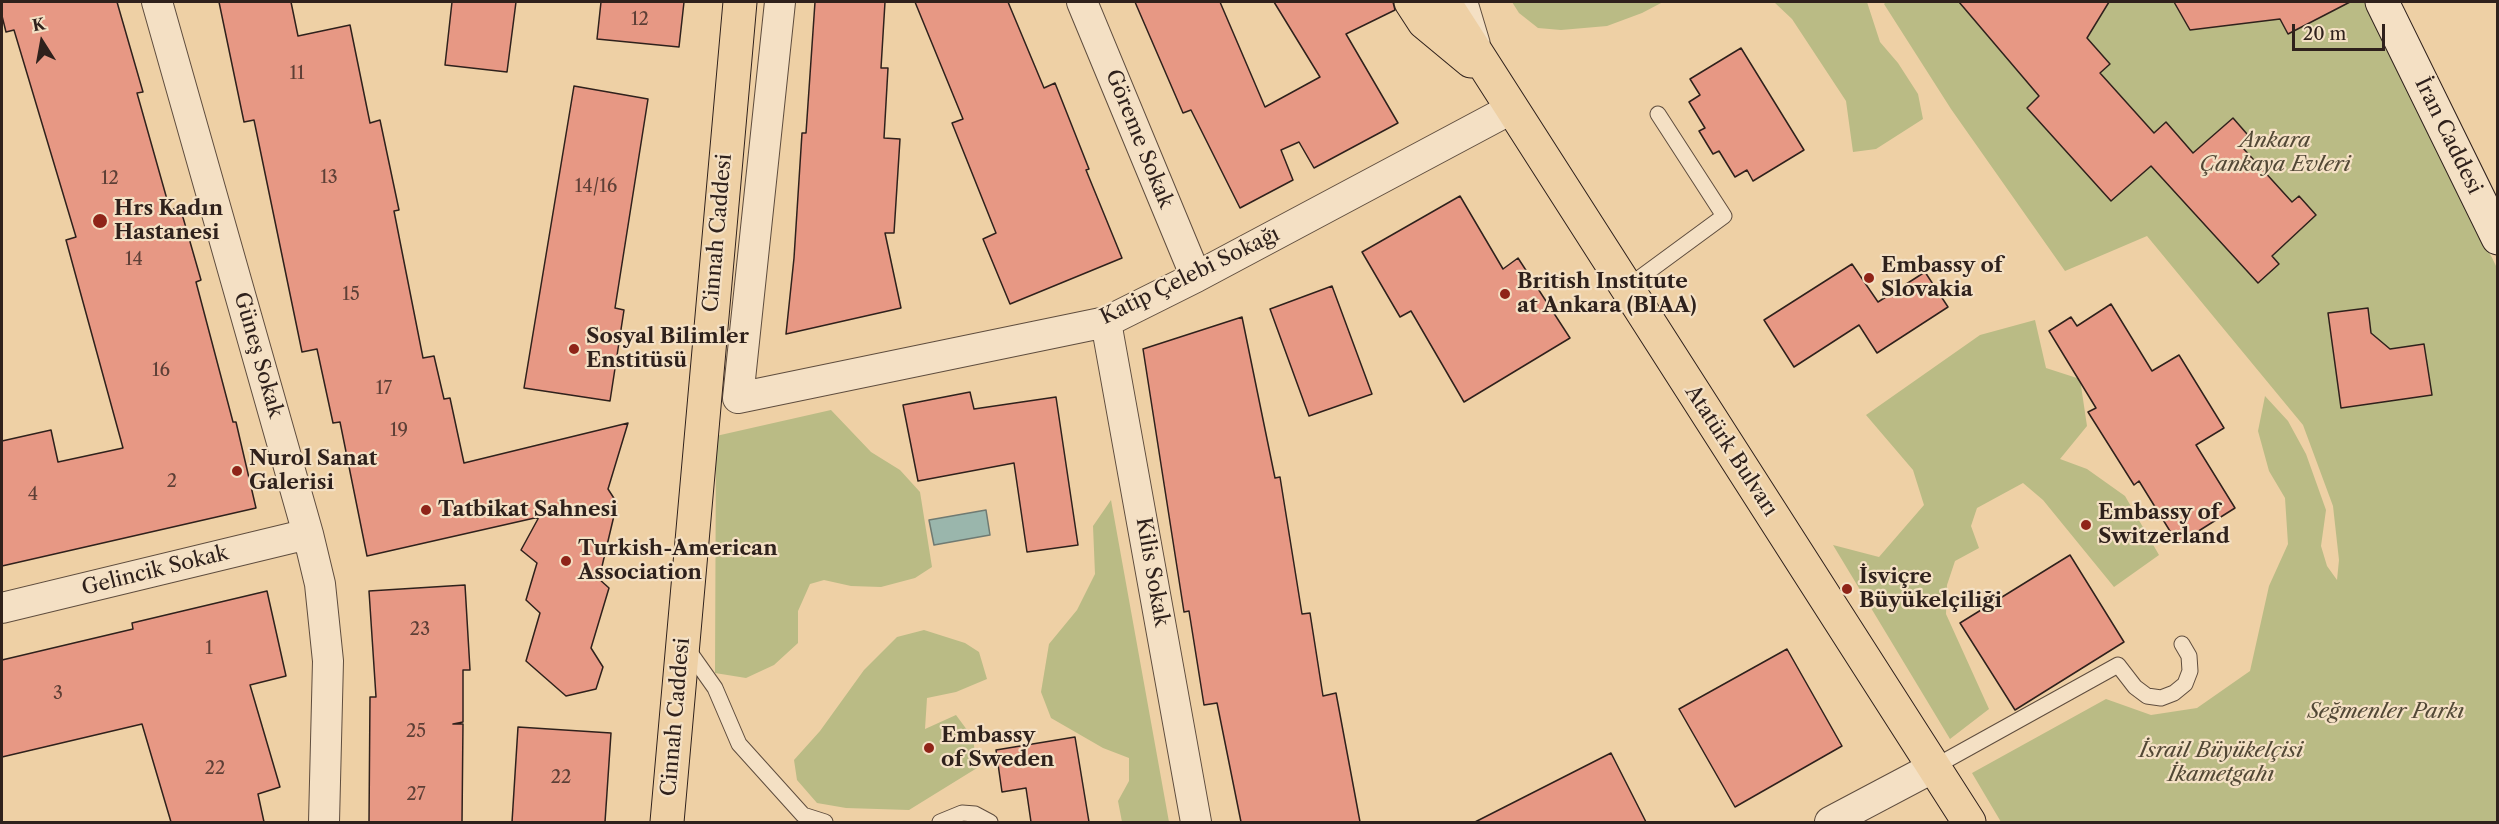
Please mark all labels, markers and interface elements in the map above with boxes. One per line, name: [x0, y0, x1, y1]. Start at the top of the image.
house number: 12: [631, 9, 649, 31]
north arrow: [12, 12, 72, 72]
scale bar: [2295, 12, 2388, 50]
text: K: [30, 13, 47, 35]
text: 20 m: [2303, 23, 2346, 45]
house number: 11: [289, 63, 305, 85]
street label: Göreme Sokak: [1100, 66, 1178, 212]
street label: İran Caddesi: [2409, 74, 2487, 198]
park label: Ankara Çankaya Evleri: [2200, 128, 2350, 178]
street label: Cinnah Caddesi: [699, 153, 737, 313]
house number: 13: [320, 167, 338, 189]
house number: 12: [101, 168, 119, 190]
house number: 14/16: [575, 176, 617, 198]
place label: Hrs Kadın Hastanesi: [114, 196, 223, 246]
marker: Hrs Kadın Hastanesi: [91, 212, 109, 230]
street label: Katip Çelebi Sokağı: [1096, 222, 1284, 330]
house number: 14: [125, 249, 143, 271]
place label: Embassy of Slovakia: [1881, 253, 2003, 303]
place label: British Institute at Ankara (BIAA): [1517, 269, 1697, 319]
marker: Embassy of Slovakia: [1862, 271, 1876, 285]
house number: 15: [342, 284, 360, 306]
marker: British Institute at Ankara (BIAA): [1498, 287, 1512, 301]
street label: Güneş Sokak: [228, 289, 288, 421]
place label: Sosyal Bilimler Enstitüsü: [586, 324, 749, 374]
marker: Sosyal Bilimler Enstitüsü: [567, 342, 581, 356]
house number: 16: [152, 360, 170, 382]
house number: 17: [376, 378, 392, 400]
street label: Atatürk Bulvarı: [1679, 381, 1783, 521]
house number: 19: [390, 420, 408, 442]
place label: Nurol Sanat Galerisi: [249, 446, 377, 496]
marker: Nurol Sanat Galerisi: [230, 464, 244, 478]
house number: 2: [167, 471, 177, 493]
house number: 4: [28, 484, 38, 506]
place label: Tatbikat Sahnesi: [438, 497, 618, 523]
place label: Embassy of Switzerland: [2098, 500, 2230, 550]
marker: Tatbikat Sahnesi: [419, 503, 433, 517]
street label: Kilis Sokak: [1130, 515, 1174, 629]
marker: Embassy of Switzerland: [2079, 518, 2093, 532]
place label: Turkish-American Association: [578, 536, 778, 586]
street label: Gelincik Sokak: [79, 541, 231, 601]
marker: Turkish-American Association: [559, 554, 573, 568]
place label: İsviçre Büyükelçiliği: [1859, 564, 2002, 614]
marker: İsviçre Büyükelçiliği: [1840, 582, 1854, 596]
house number: 23: [410, 619, 430, 641]
street label: Cinnah Caddesi: [657, 637, 695, 797]
house number: 1: [205, 638, 213, 660]
house number: 3: [53, 683, 63, 705]
park label: Seğmenler Parkı: [2308, 699, 2464, 725]
house number: 25: [406, 721, 426, 743]
place label: Embassy of Sweden: [941, 723, 1054, 773]
park label: İsrail Büyükelçisi İkametgahı: [2139, 738, 2303, 788]
marker: Embassy of Sweden: [922, 741, 936, 755]
house number: 22: [205, 758, 225, 780]
house number: 22: [551, 767, 571, 789]
house number: 27: [406, 784, 426, 806]

